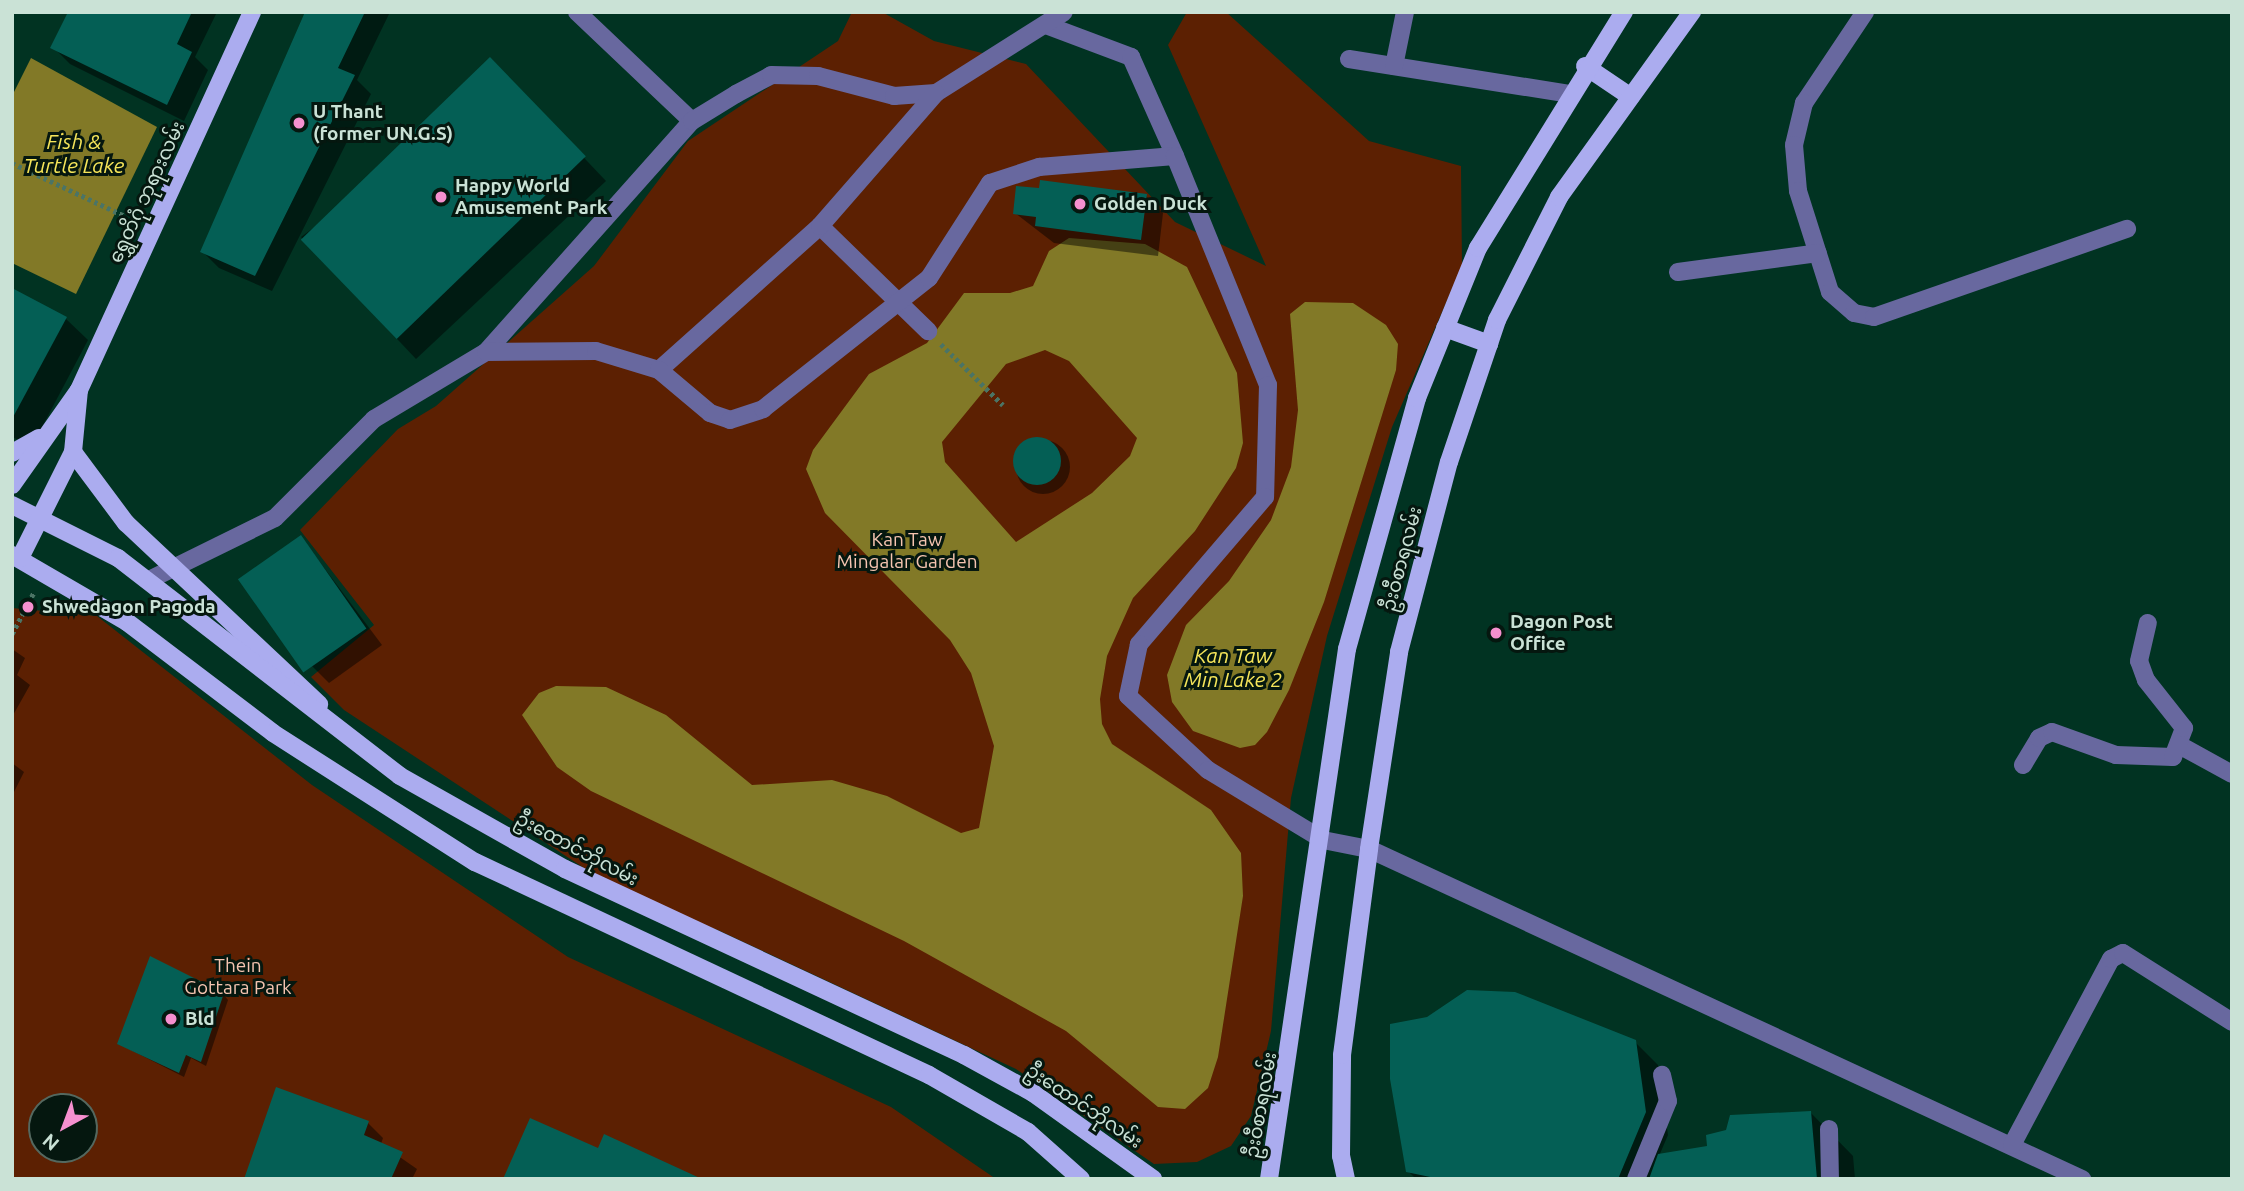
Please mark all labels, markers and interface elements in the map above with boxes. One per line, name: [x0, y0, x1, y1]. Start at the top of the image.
place label: U Thant (former UN.G.S): [313, 101, 453, 145]
marker: U Thant (former UN.G.S): [291, 115, 307, 131]
street label: ရွှေတိဂုံ ဘုရားလမ်း: [104, 118, 190, 266]
water label: Fish & Turtle Lake: [24, 128, 124, 178]
place label: Happy World Amusement Park: [455, 175, 607, 219]
marker: Happy World Amusement Park: [433, 189, 449, 205]
place label: Golden Duck: [1094, 193, 1207, 215]
marker: Golden Duck: [1072, 196, 1088, 212]
street label: ဦးဝီစာရလမ်း: [1377, 504, 1427, 614]
park label: Kan Taw Mingalar Garden: [837, 529, 977, 573]
place label: Shwedagon Pagoda: [42, 596, 216, 618]
marker: Shwedagon Pagoda: [20, 599, 36, 615]
place label: Dagon Post Office: [1510, 611, 1613, 655]
marker: Dagon Post Office: [1488, 625, 1504, 641]
water label: Kan Taw Min Lake 2: [1184, 642, 1282, 692]
street label: ဦးထောင်ဘိုလမ်း: [512, 807, 642, 891]
park label: Thein Gottara Park: [184, 955, 292, 999]
place label: Bld: [185, 1008, 215, 1030]
marker: Bld: [163, 1011, 179, 1027]
street label: ဦးဝီစာရလမ်း: [1240, 1050, 1282, 1160]
street label: ဦးထောင်ဘိုလမ်း: [1021, 1059, 1147, 1153]
north arrow: [28, 1093, 98, 1163]
text: N: [38, 1129, 63, 1155]

